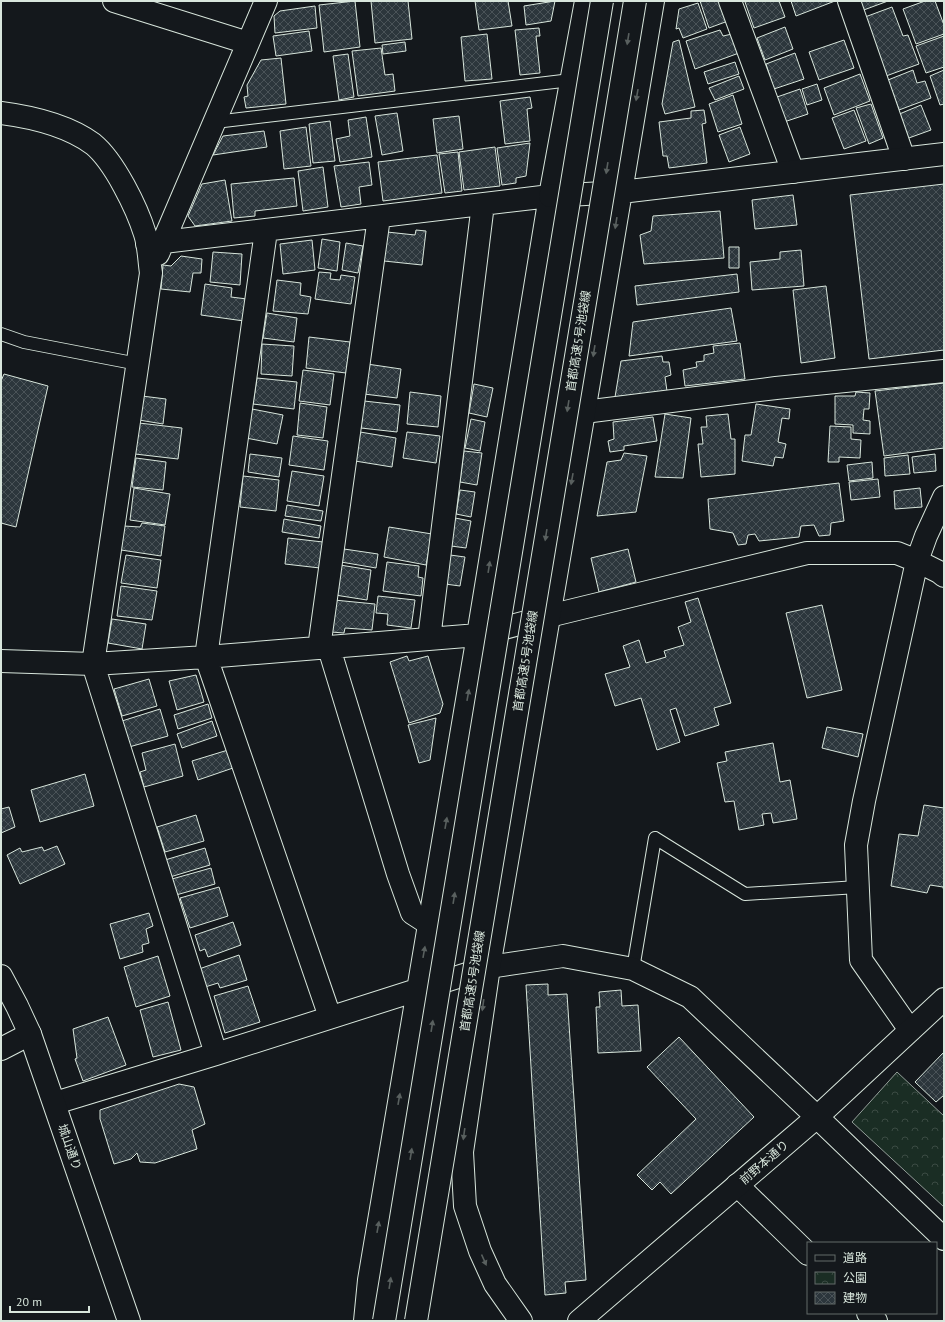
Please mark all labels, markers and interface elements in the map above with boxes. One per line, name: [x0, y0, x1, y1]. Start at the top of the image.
one-way arrow: [625, 33, 631, 46]
one-way arrow: [634, 89, 640, 101]
one-way arrow: [604, 162, 610, 174]
one-way arrow: [613, 217, 619, 229]
street label: 首都高速5号池袋線: [563, 289, 593, 393]
one-way arrow: [591, 345, 597, 357]
one-way arrow: [564, 400, 570, 413]
one-way arrow: [569, 473, 575, 485]
one-way arrow: [543, 529, 549, 541]
one-way arrow: [486, 561, 492, 573]
street label: 首都高速5号池袋線: [510, 609, 540, 713]
one-way arrow: [465, 689, 471, 701]
one-way arrow: [443, 817, 449, 829]
one-way arrow: [451, 892, 457, 904]
street label: 首都高速5号池袋線: [457, 929, 487, 1033]
one-way arrow: [422, 945, 428, 958]
one-way arrow: [480, 999, 486, 1011]
one-way arrow: [430, 1020, 436, 1032]
one-way arrow: [397, 1093, 403, 1105]
street label: 城山通り: [55, 1122, 85, 1172]
one-way arrow: [461, 1128, 467, 1140]
street label: 前野本通り: [736, 1137, 792, 1187]
one-way arrow: [408, 1148, 414, 1160]
one-way arrow: [375, 1221, 381, 1233]
legend: [807, 1242, 937, 1314]
text: 道路: [843, 1250, 867, 1265]
one-way arrow: [481, 1254, 487, 1266]
text: 公園: [843, 1270, 867, 1285]
one-way arrow: [387, 1276, 393, 1289]
scale bar: [10, 1288, 89, 1314]
text: 建物: [843, 1290, 867, 1305]
text: 20 m: [16, 1294, 42, 1309]

